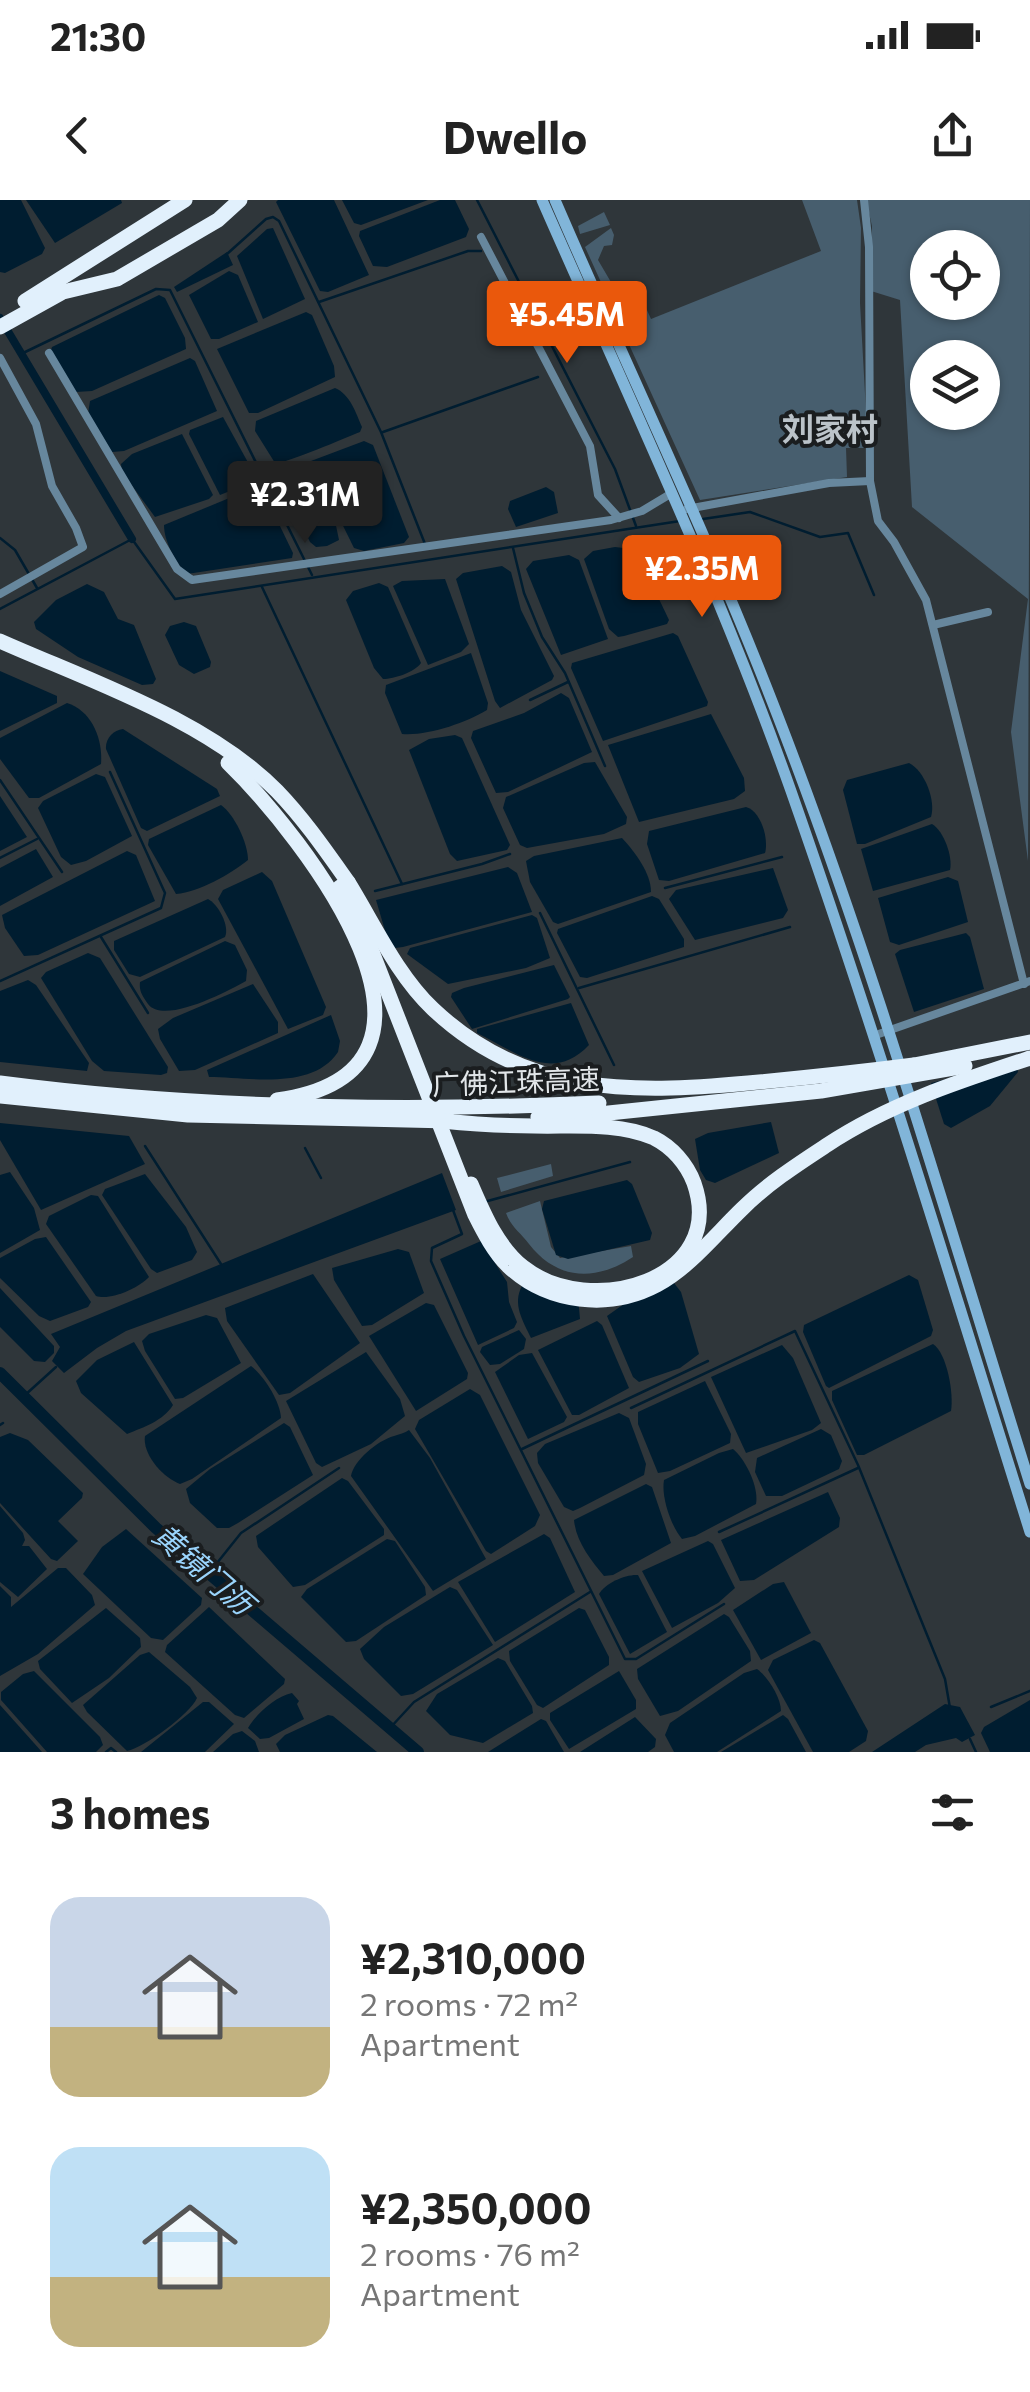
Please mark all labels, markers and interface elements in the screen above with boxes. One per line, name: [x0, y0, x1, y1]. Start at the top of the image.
text: 21:30: [50, 12, 146, 59]
icon: back: [50, 108, 105, 163]
text: Dwello: [443, 108, 587, 163]
icon: share: [925, 108, 980, 163]
map controls: [910, 230, 1000, 430]
button: locate: [910, 230, 1000, 320]
pin: ¥5.45M: [486, 281, 648, 366]
text: ¥5.45M: [509, 293, 625, 333]
button: layers: [910, 340, 1000, 430]
district label: 刘家村: [782, 408, 878, 448]
pin: ¥2.31M: [224, 461, 386, 546]
text: ¥2.31M: [249, 473, 361, 513]
pin: ¥2.35M: [621, 535, 783, 620]
text: ¥2.35M: [644, 547, 760, 587]
street label: 广佛江珠高速: [431, 1061, 601, 1101]
water label: 黄镜门沥: [147, 1515, 265, 1625]
icon: filters: [925, 1785, 980, 1840]
text: 3 homes: [50, 1786, 210, 1838]
text: ¥2,310,000: [360, 1931, 586, 1983]
icon: home: [130, 1937, 250, 2057]
text: 2 rooms · 72 m²: [360, 1983, 578, 2023]
text: Apartment: [360, 2023, 520, 2063]
text: ¥2,350,000: [360, 2181, 591, 2233]
icon: home: [130, 2187, 250, 2307]
text: 2 rooms · 76 m²: [360, 2233, 580, 2273]
text: Apartment: [360, 2273, 520, 2313]

